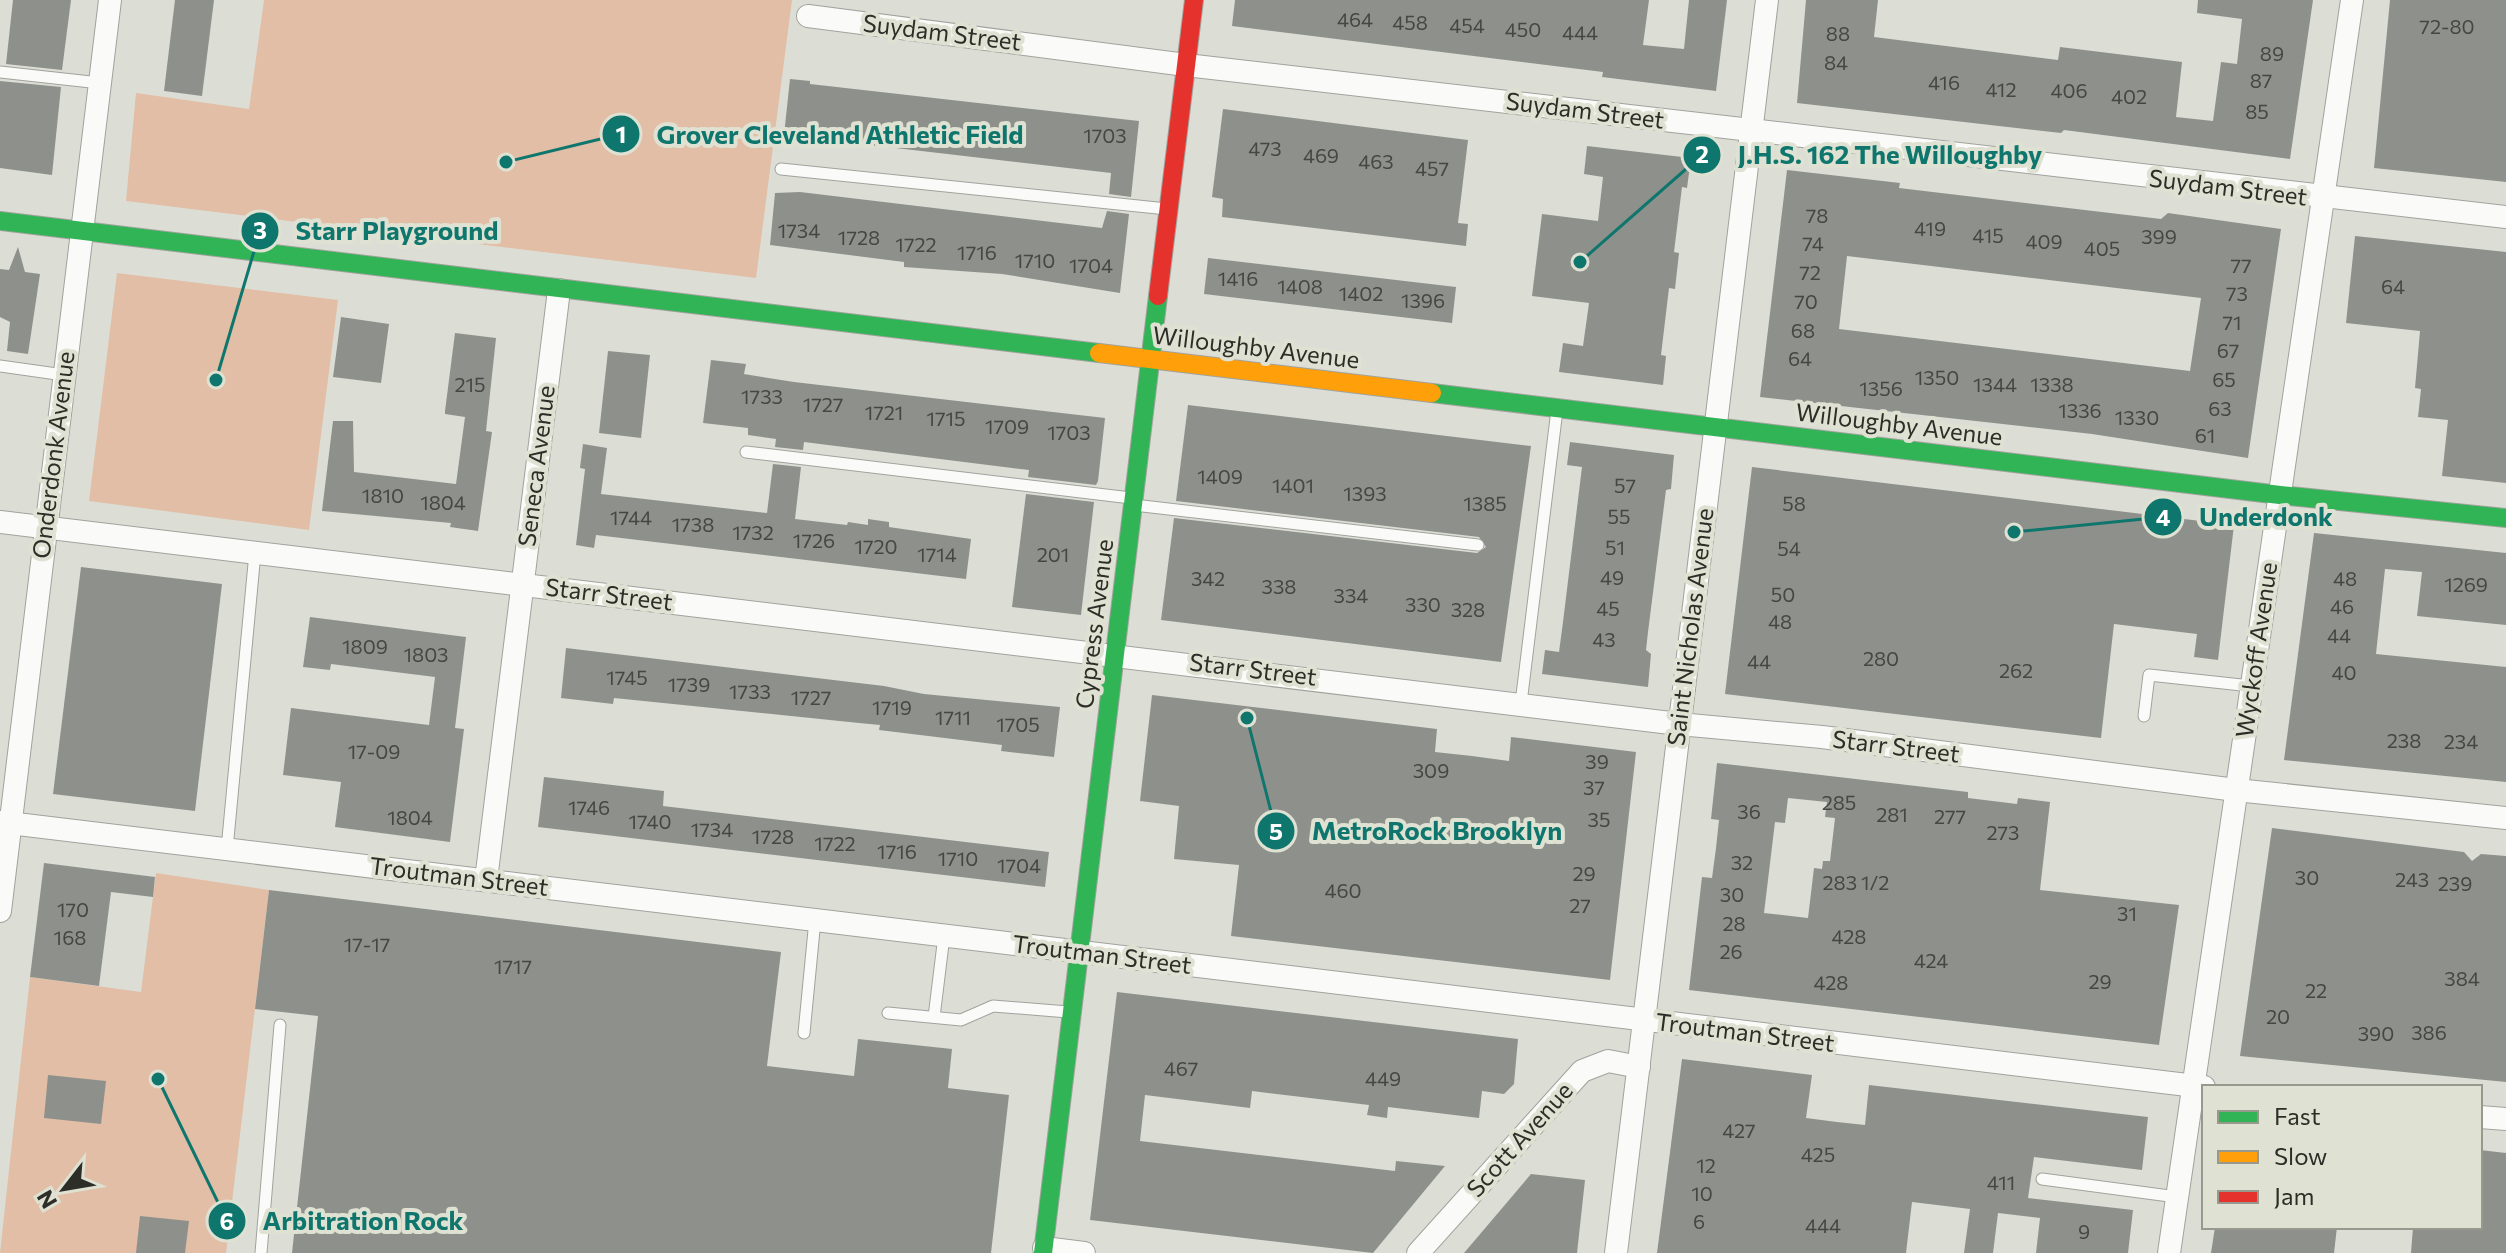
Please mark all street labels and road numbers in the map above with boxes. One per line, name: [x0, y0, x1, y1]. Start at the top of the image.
street label: Suydam Street: [861, 7, 1023, 56]
street label: Suydam Street: [1504, 85, 1666, 134]
street label: Suydam Street: [2147, 162, 2309, 211]
street label: Willoughby Avenue: [1151, 319, 1361, 374]
street label: Onderdonk Avenue: [25, 350, 80, 560]
street label: Seneca Avenue: [511, 384, 560, 548]
street label: Willoughby Avenue: [1794, 396, 2004, 451]
street label: Saint Nicholas Avenue: [1661, 506, 1718, 747]
street label: Cypress Avenue: [1069, 537, 1118, 710]
street label: Wyckoff Avenue: [2229, 560, 2282, 740]
street label: Starr Street: [544, 571, 675, 616]
street label: Starr Street: [1188, 646, 1319, 691]
street label: Starr Street: [1831, 723, 1962, 768]
street label: Troutman Street: [368, 850, 550, 901]
street label: Troutman Street: [1011, 928, 1193, 979]
street label: Troutman Street: [1654, 1006, 1836, 1057]
street label: Scott Avenue: [1460, 1076, 1578, 1202]

